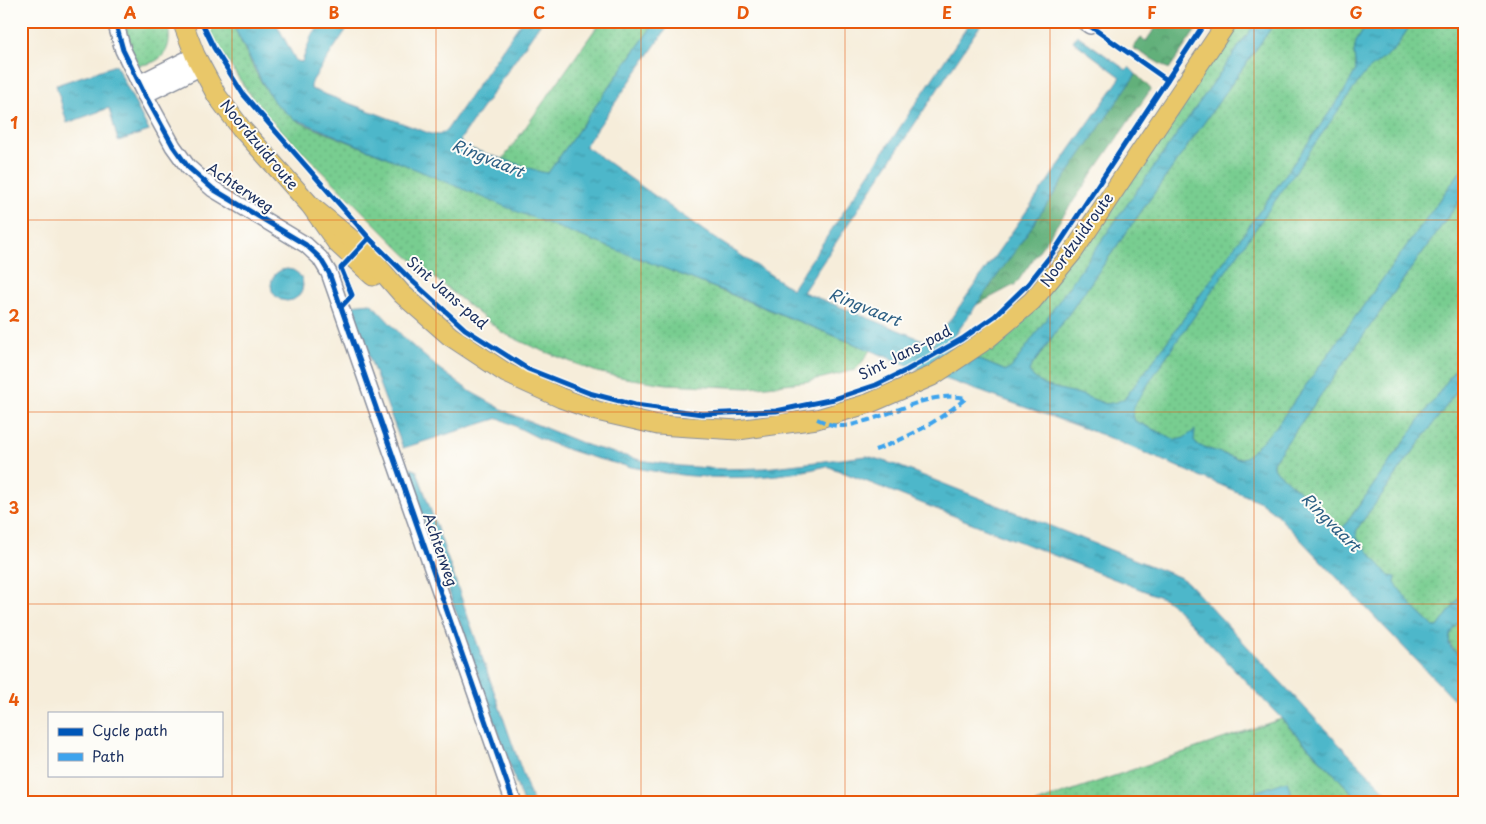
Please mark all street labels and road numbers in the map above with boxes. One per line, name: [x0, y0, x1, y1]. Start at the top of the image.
street label: Noordzuidroute: [215, 94, 305, 194]
street label: Achterweg: [203, 156, 279, 218]
street label: Noordzuidroute: [1034, 187, 1118, 291]
street label: Sint Jans-pad: [402, 250, 494, 334]
street label: Sint Jans-pad: [854, 318, 955, 385]
street label: Achterweg: [418, 510, 465, 589]

